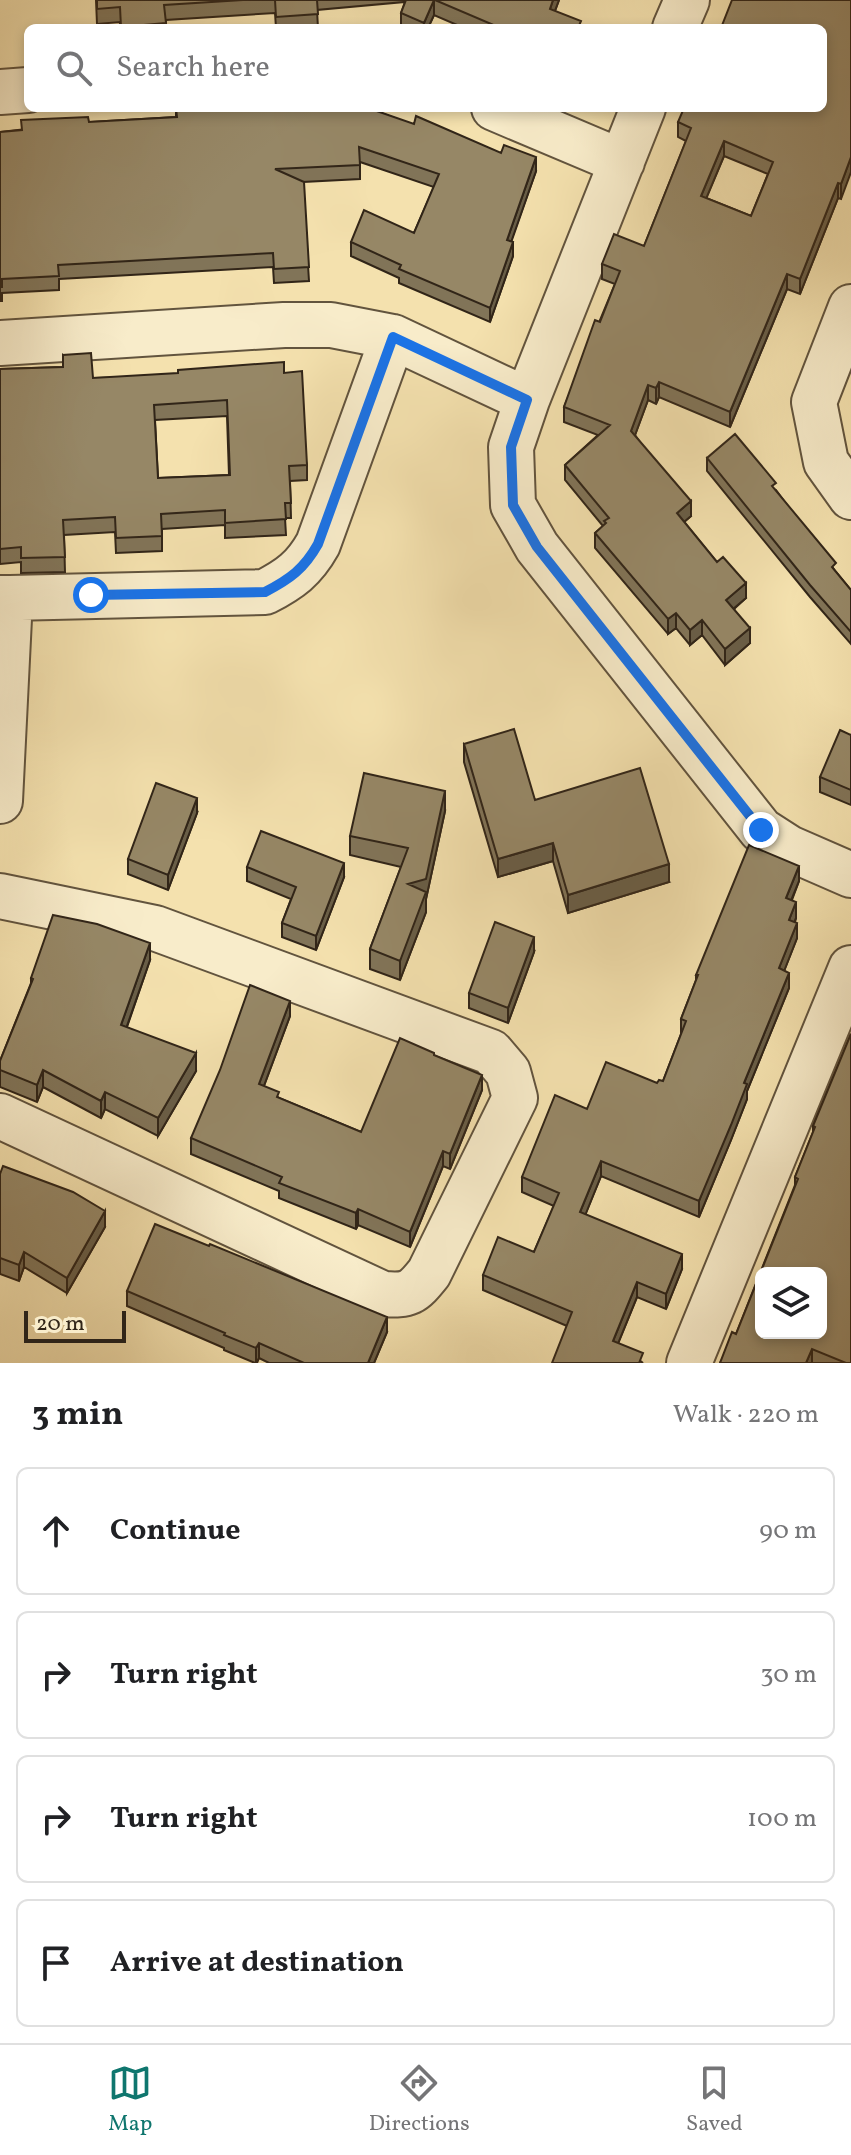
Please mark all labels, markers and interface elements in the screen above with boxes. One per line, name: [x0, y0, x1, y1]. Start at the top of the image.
search box: [24, 24, 827, 112]
icon: search: [52, 46, 96, 90]
text: Search here: [116, 47, 270, 89]
route start: [73, 577, 109, 613]
route end: [743, 812, 779, 848]
map controls: [755, 1267, 827, 1339]
button: layers: [755, 1267, 827, 1339]
scale bar: [24, 1307, 126, 1343]
text: 20 m: [36, 1309, 85, 1340]
text: 3 min: [32, 1392, 123, 1439]
text: Walk · 220 m: [673, 1397, 819, 1433]
icon: ahead: [34, 1509, 78, 1553]
text: Continue: [110, 1510, 241, 1552]
text: 90 m: [759, 1513, 817, 1549]
icon: right: [34, 1653, 78, 1697]
text: Turn right: [110, 1654, 258, 1696]
text: 30 m: [760, 1657, 817, 1693]
icon: right: [34, 1797, 78, 1841]
text: Turn right: [110, 1798, 258, 1840]
text: 100 m: [747, 1801, 817, 1837]
icon: arrive: [34, 1941, 78, 1985]
text: Arrive at destination: [110, 1942, 404, 1984]
tab: Map: [108, 2061, 152, 2140]
tab: Directions: [369, 2061, 470, 2140]
tab: Saved: [686, 2061, 743, 2140]

